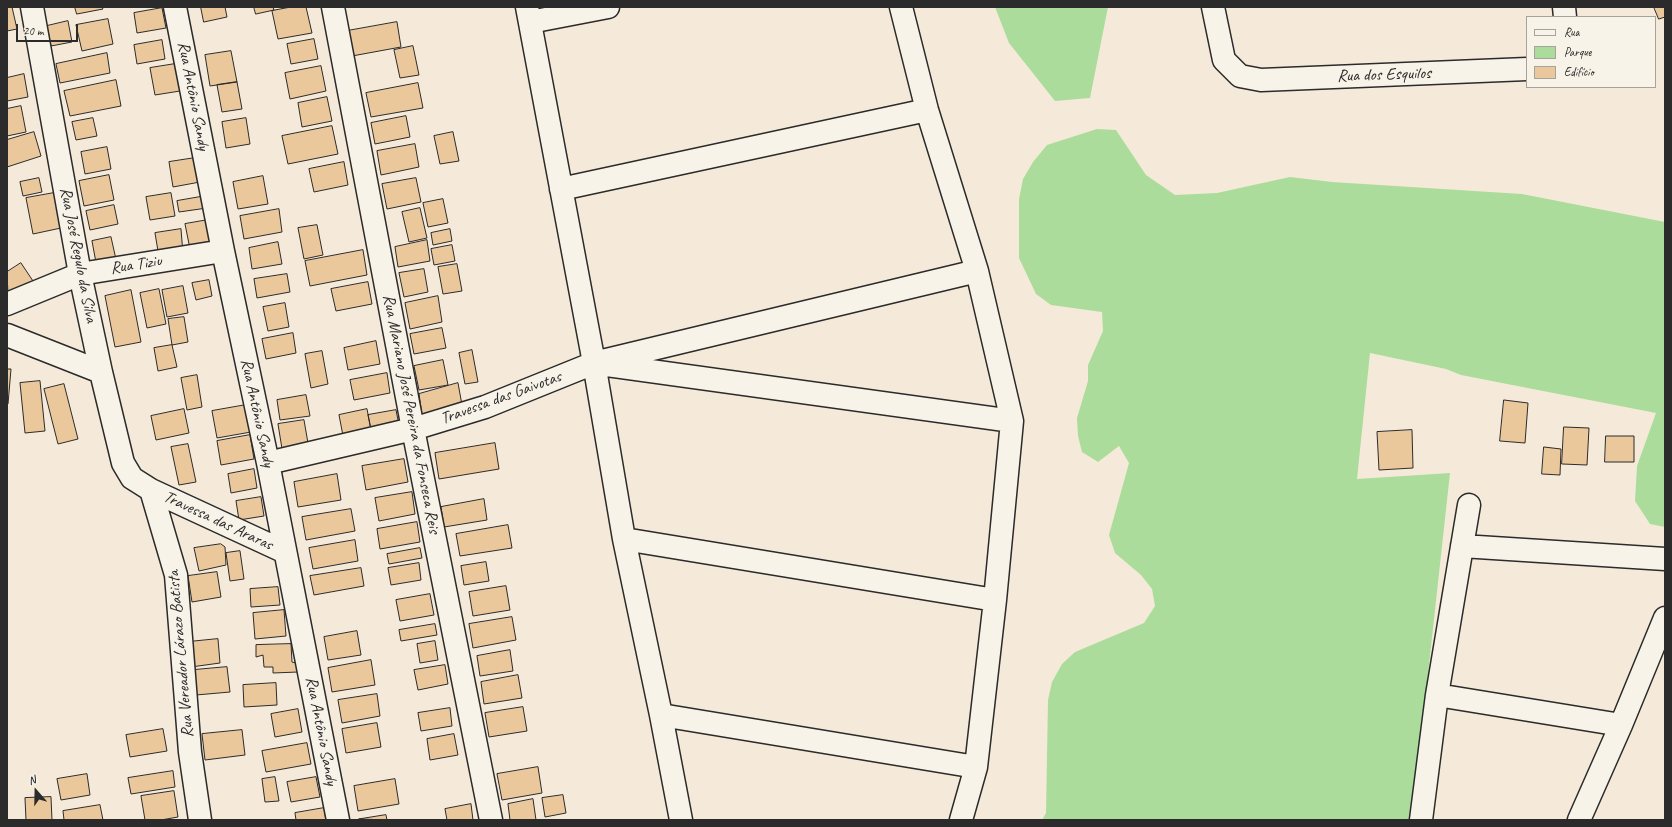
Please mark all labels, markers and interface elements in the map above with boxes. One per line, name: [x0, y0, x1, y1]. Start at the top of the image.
scale bar: [18, 16, 80, 42]
legend: [1526, 16, 1656, 88]
text: 20 m: [23, 23, 43, 39]
text: Rua: [1564, 24, 1579, 40]
street label: Rua Antônio Sandy: [172, 40, 214, 152]
text: Parque: [1564, 44, 1592, 60]
street label: Rua dos Esquilos: [1337, 63, 1431, 87]
text: Edifício: [1564, 64, 1594, 80]
street label: Rua José Regulo da Silva: [55, 186, 101, 324]
street label: Rua Tiziu: [109, 251, 163, 279]
street label: Rua Mariano José Pereira da Fonseca Reis: [378, 293, 444, 535]
street label: Rua Antônio Sandy: [236, 357, 278, 469]
street label: Travessa das Gaivotas: [438, 367, 564, 429]
street label: Travessa das Araras: [160, 487, 276, 555]
street label: Rua Vereador Lárazo Batista: [164, 570, 198, 738]
street label: Rua Antônio Sandy: [300, 675, 342, 787]
north arrow: [16, 771, 56, 811]
text: N: [26, 772, 37, 787]

